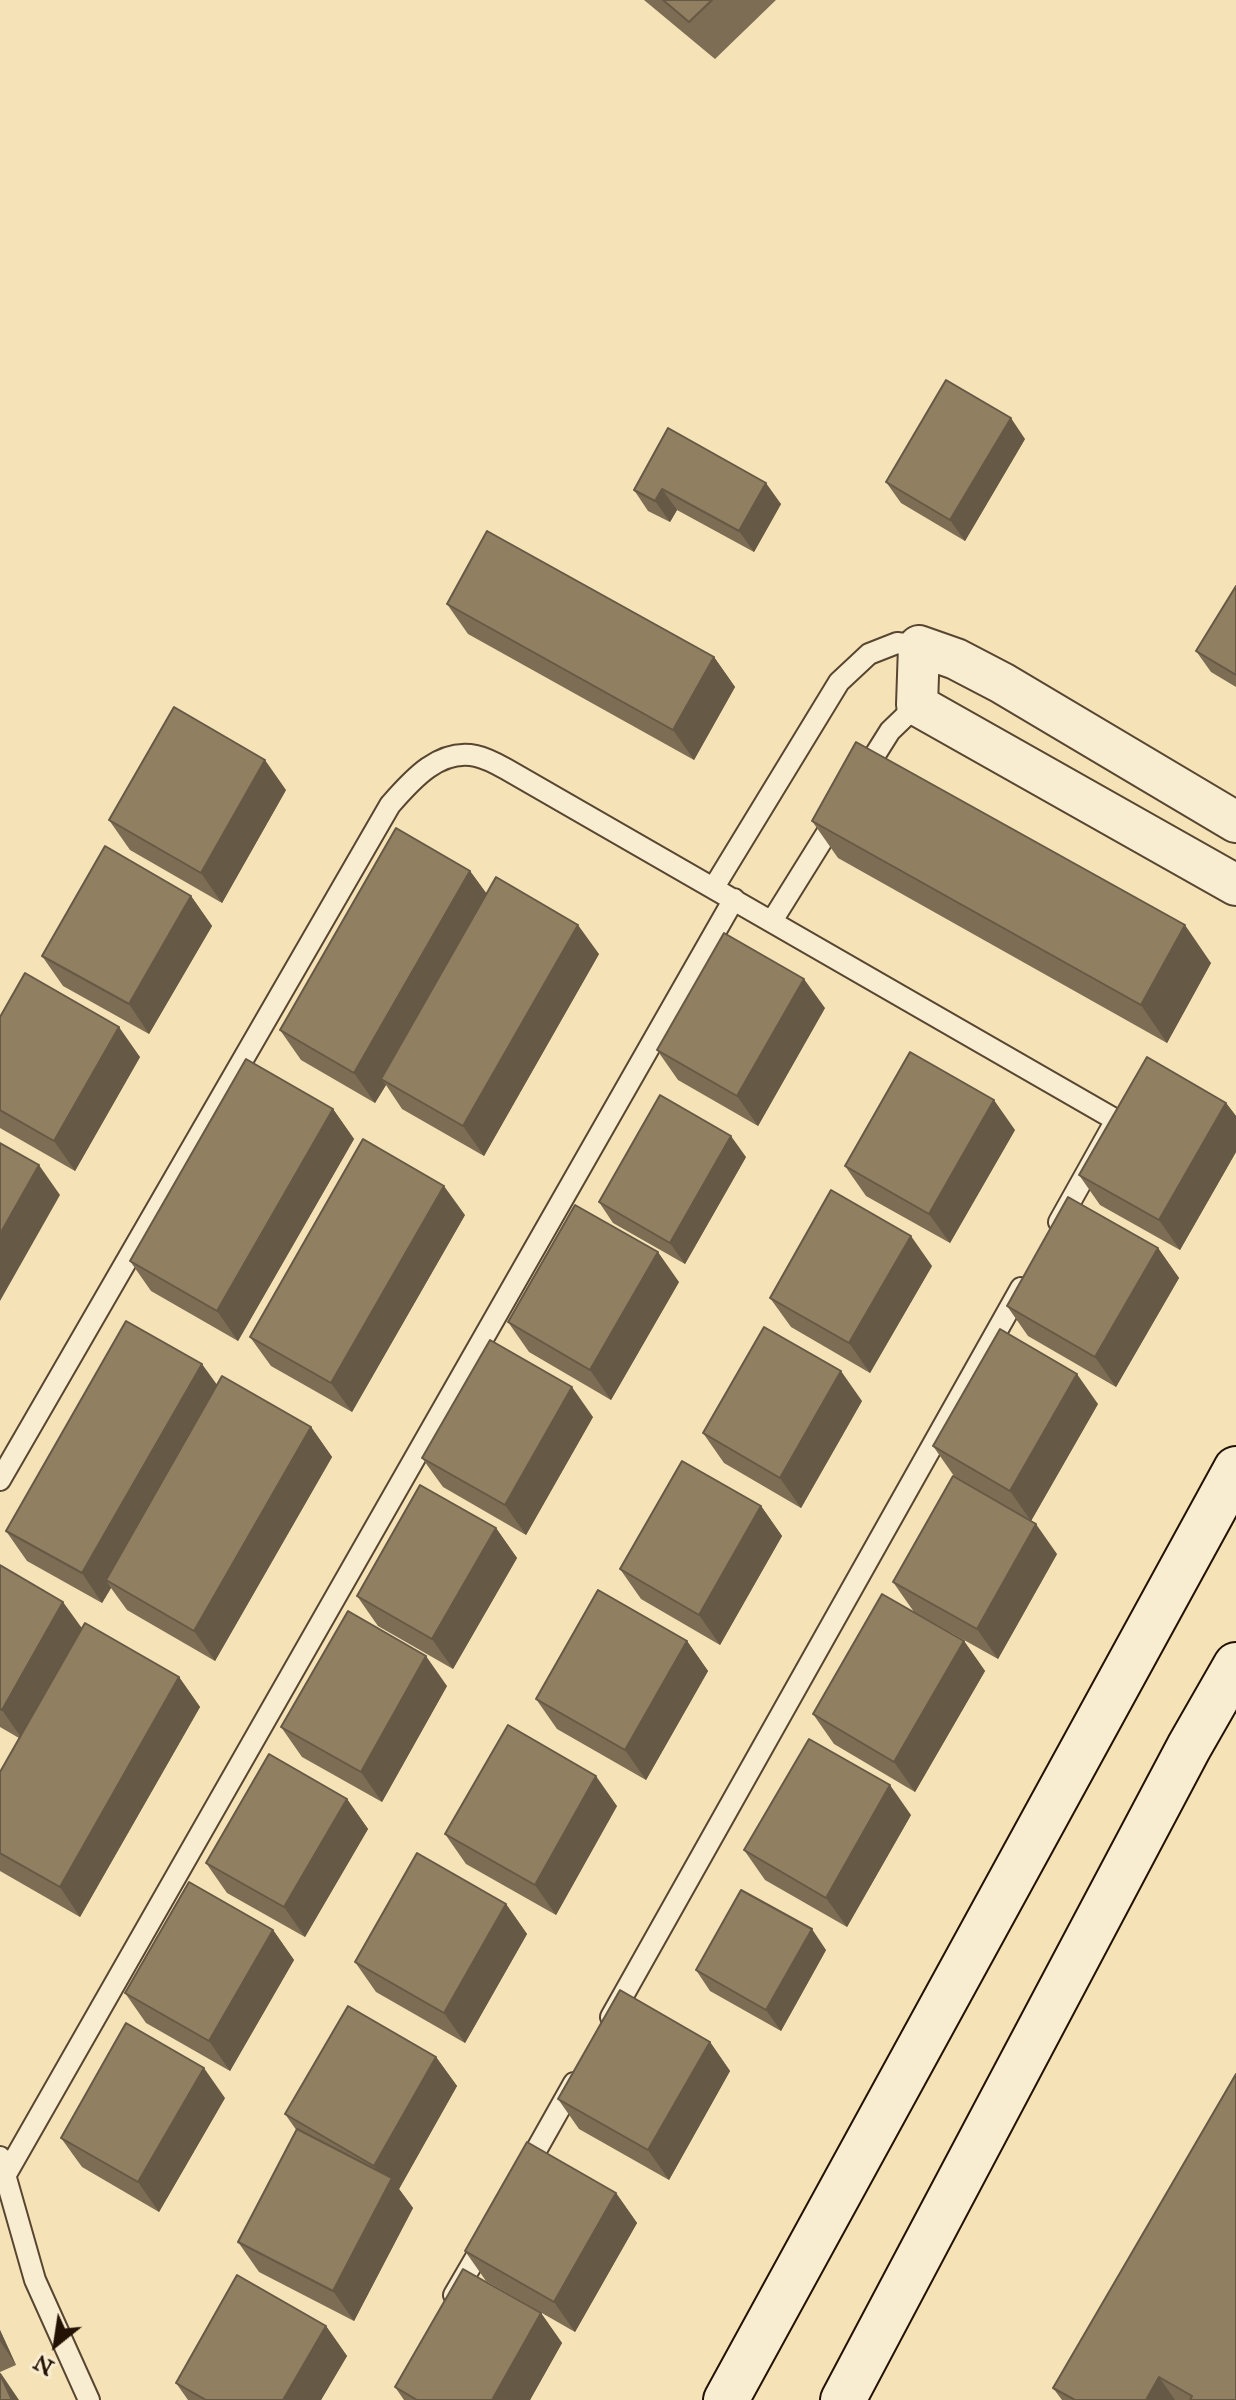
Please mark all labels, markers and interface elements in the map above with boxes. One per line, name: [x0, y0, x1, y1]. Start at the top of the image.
north arrow: [16, 2304, 96, 2384]
text: N: [29, 2349, 59, 2382]

